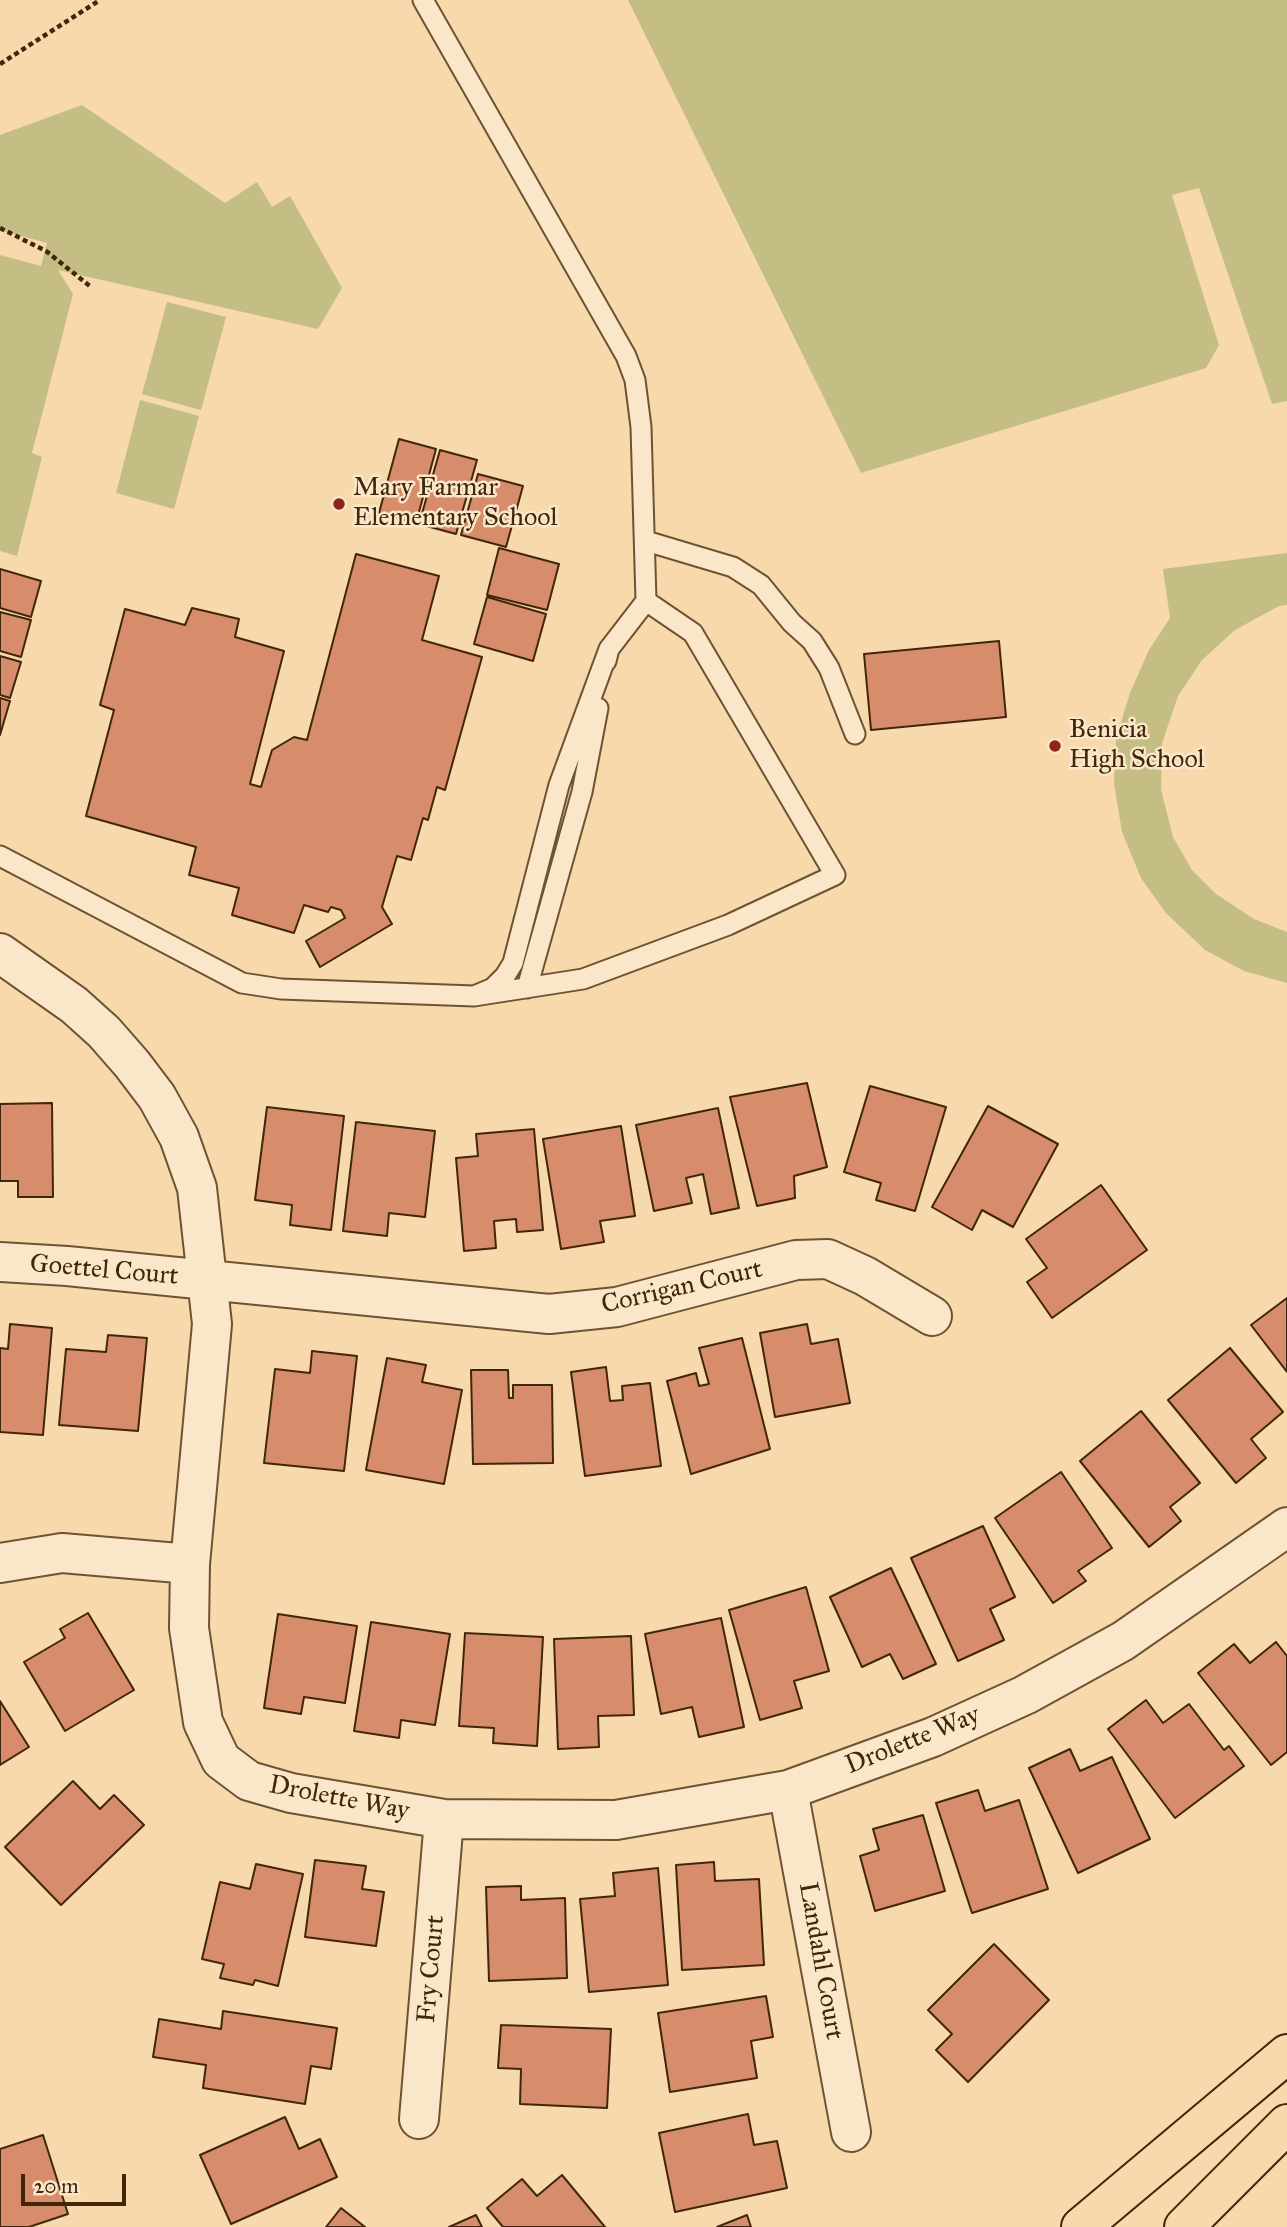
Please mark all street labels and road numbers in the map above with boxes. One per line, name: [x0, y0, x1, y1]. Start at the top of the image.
street label: Goettel Court: [29, 1249, 179, 1293]
street label: Corrigan Court: [599, 1254, 765, 1322]
street label: Drolette Way: [841, 1700, 985, 1782]
street label: Drolette Way: [266, 1770, 412, 1828]
street label: Landahl Court: [791, 1880, 849, 2042]
street label: Fry Court: [412, 1914, 452, 2024]

